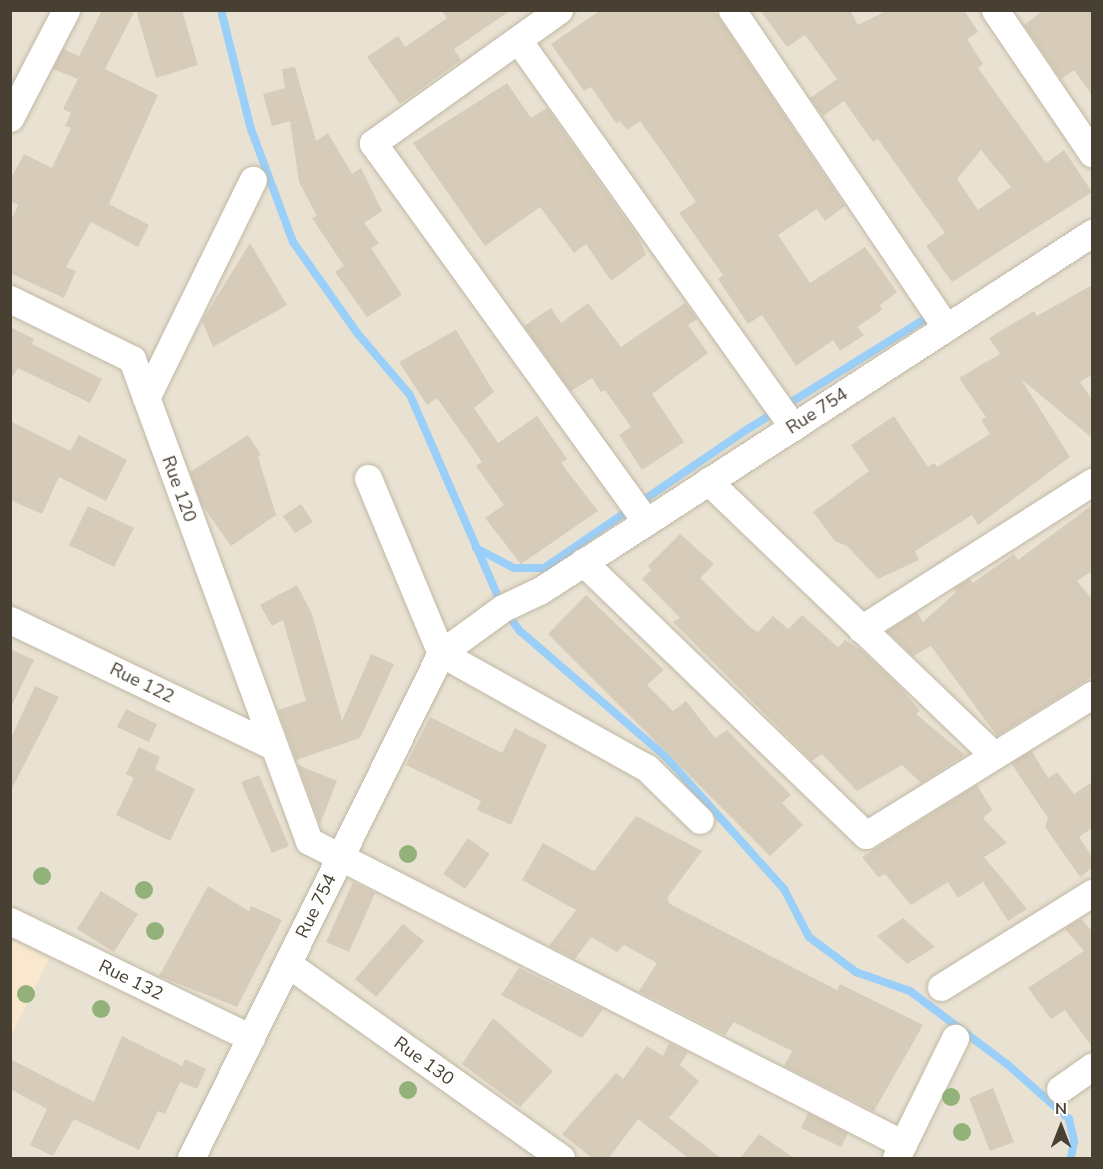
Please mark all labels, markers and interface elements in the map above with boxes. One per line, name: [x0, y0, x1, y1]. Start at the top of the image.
street label: Rue 754: [782, 383, 852, 439]
street label: Rue 120: [157, 453, 201, 525]
street label: Rue 122: [106, 658, 178, 708]
street label: Rue 754: [291, 870, 341, 942]
street label: Rue 132: [95, 955, 167, 1005]
street label: Rue 130: [390, 1032, 458, 1090]
north arrow: [1031, 1097, 1091, 1157]
text: N: [1055, 1098, 1067, 1120]

